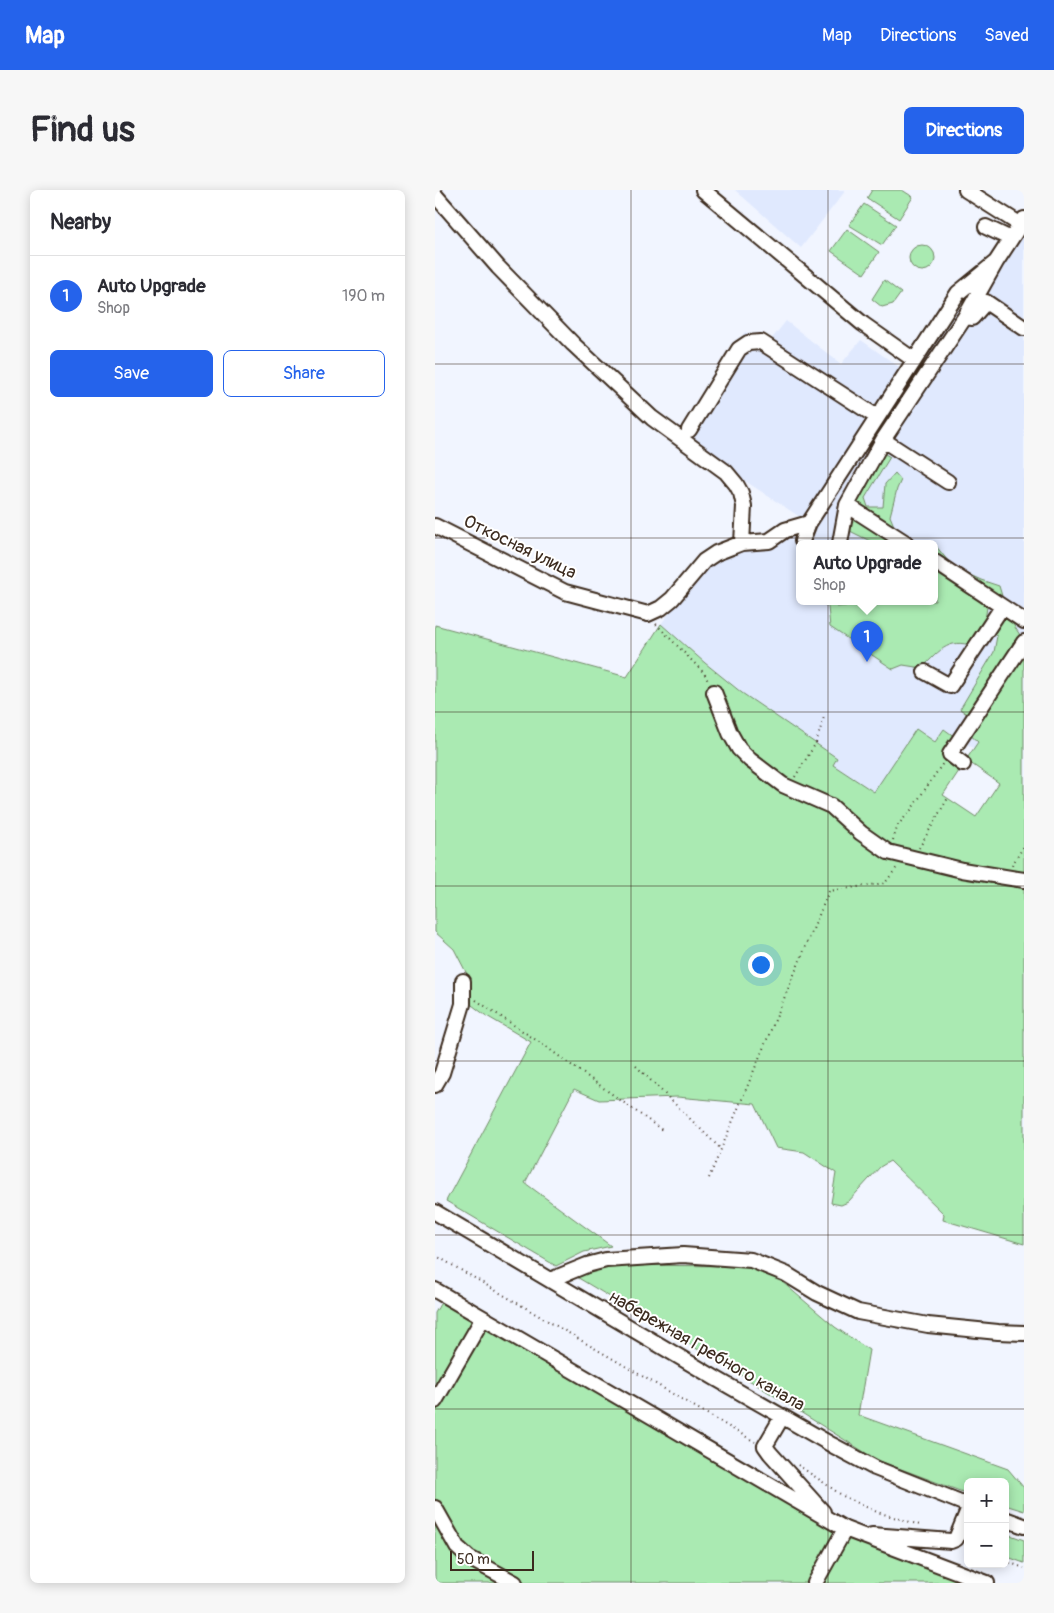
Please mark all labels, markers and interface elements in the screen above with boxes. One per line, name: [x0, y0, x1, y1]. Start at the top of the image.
text: Map: [25, 21, 65, 50]
text: Map: [822, 24, 852, 47]
text: Directions: [880, 24, 956, 47]
text: Saved: [984, 24, 1029, 47]
button: Directions: [904, 107, 1024, 154]
text: Find us: [30, 108, 135, 152]
text: Nearby: [50, 209, 111, 236]
text: Auto Upgrade: [97, 274, 206, 298]
text: 1: [63, 286, 69, 306]
text: 190 m: [342, 286, 385, 306]
text: Shop: [97, 298, 130, 318]
button: Save: [50, 350, 213, 397]
button: Share: [223, 350, 385, 397]
street label: Откосная улица: [460, 510, 580, 584]
popup: [796, 540, 938, 605]
text: Auto Upgrade: [813, 551, 921, 575]
text: Shop: [813, 575, 846, 595]
pin: 1: [851, 621, 883, 662]
your location: [748, 952, 774, 978]
street label: набережная Гребного канала: [605, 1286, 809, 1416]
map controls: [964, 1478, 1009, 1568]
button: +: [964, 1478, 1009, 1523]
button: −: [964, 1523, 1009, 1568]
scale bar: [450, 1548, 534, 1571]
text: 50 m: [457, 1551, 490, 1568]

